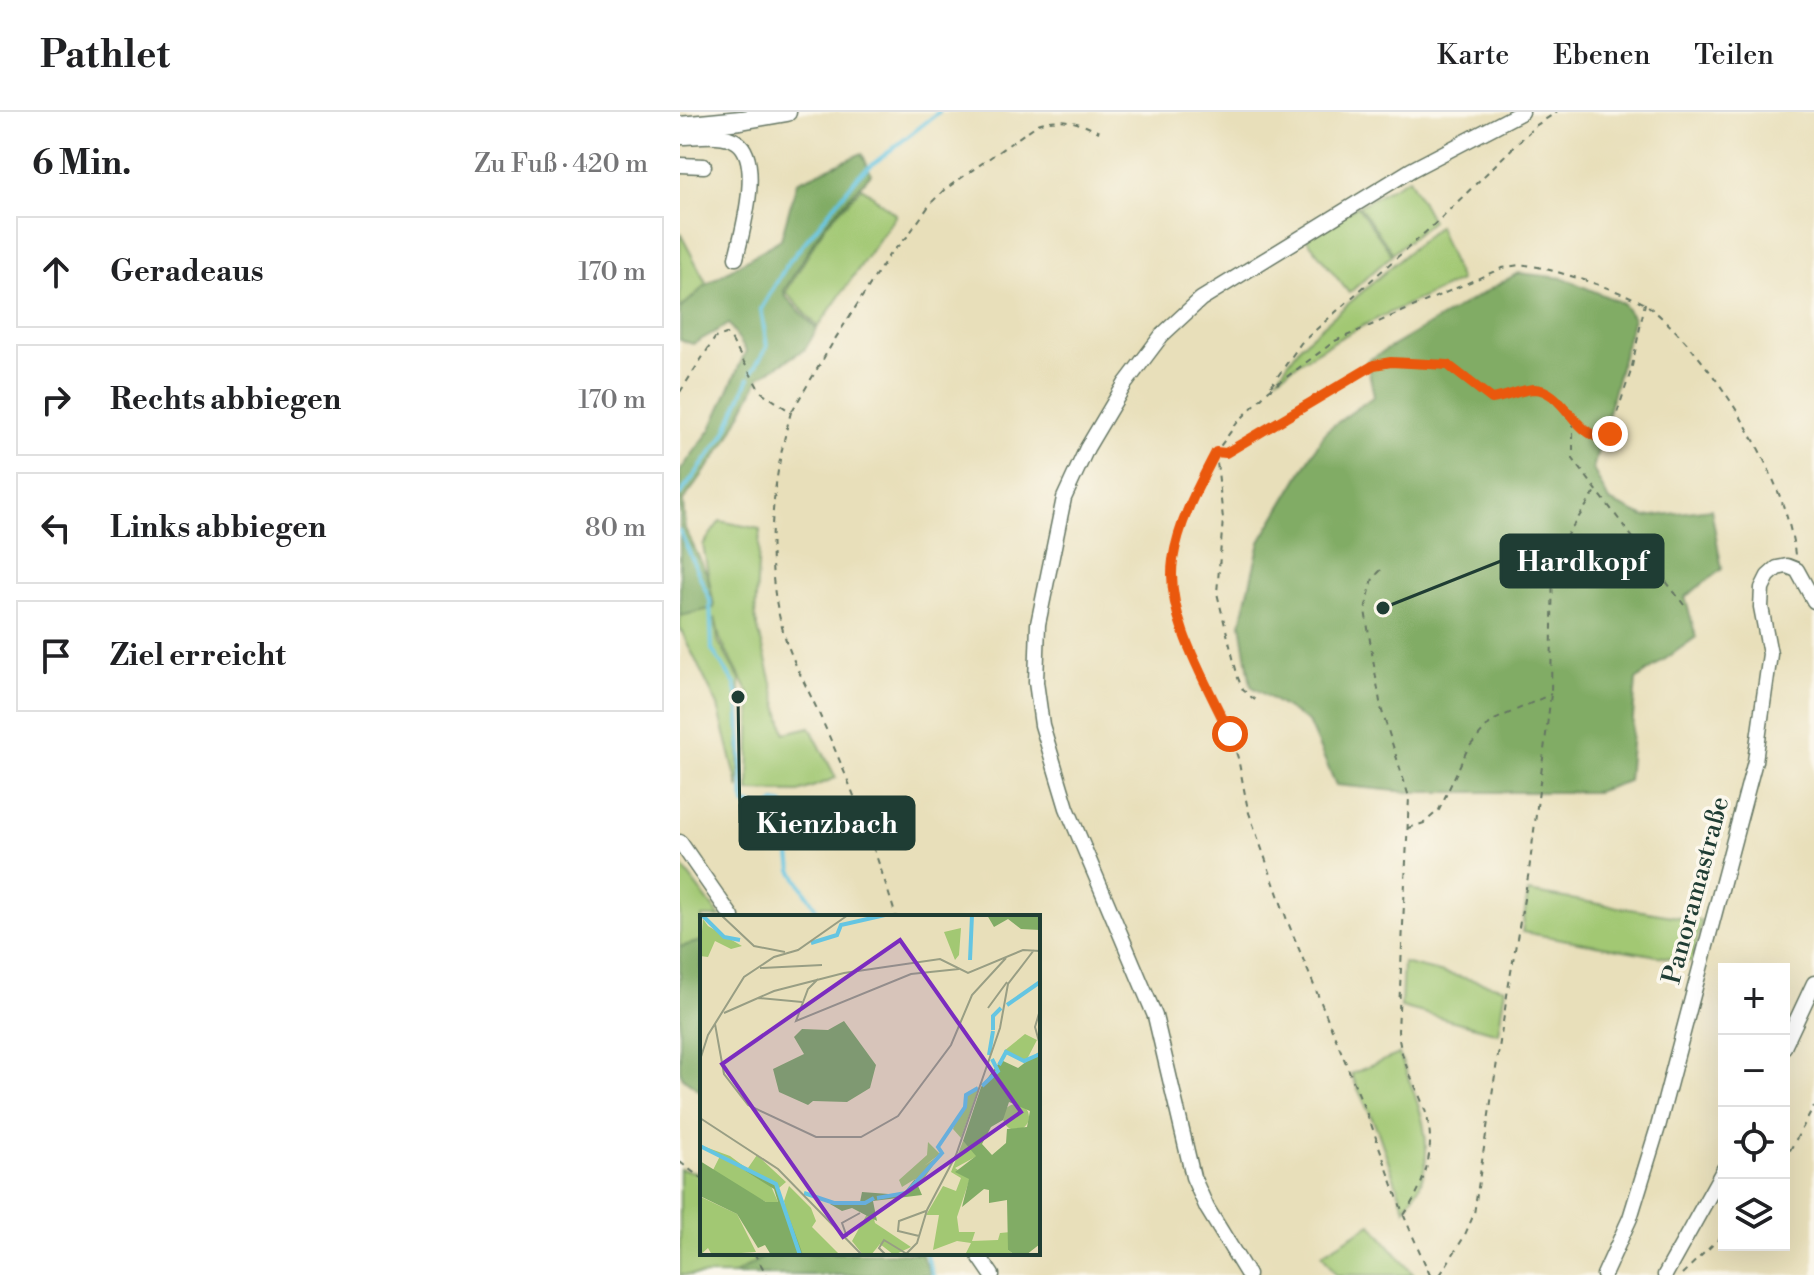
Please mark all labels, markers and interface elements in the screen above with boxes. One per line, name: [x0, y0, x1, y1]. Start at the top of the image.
text: Pathlet: [40, 32, 170, 79]
text: Karte: [1437, 38, 1509, 73]
text: Ebenen: [1553, 38, 1650, 73]
text: Teilen: [1694, 38, 1774, 73]
text: 6 Min.: [32, 143, 131, 185]
text: Zu Fuß · 420 m: [474, 148, 648, 180]
icon: ahead: [34, 250, 78, 294]
text: Geradeaus: [110, 253, 264, 291]
text: 170 m: [578, 256, 646, 288]
icon: right: [34, 378, 78, 422]
text: Rechts abbiegen: [110, 381, 341, 419]
text: 170 m: [578, 384, 646, 416]
route end: [1592, 416, 1628, 452]
icon: left: [34, 506, 78, 550]
text: Links abbiegen: [110, 509, 326, 547]
text: 80 m: [585, 512, 646, 544]
callout: Hardkopf: [1501, 535, 1663, 587]
text: Hardkopf: [1517, 545, 1651, 580]
icon: arrive: [34, 634, 78, 678]
text: Ziel erreicht: [110, 637, 286, 675]
route start: [1212, 716, 1248, 752]
street label: Panoramastraße: [1656, 793, 1736, 987]
callout: Kienzbach: [740, 797, 914, 849]
text: Kienzbach: [756, 807, 898, 842]
inset map: [700, 915, 1040, 1255]
map controls: [1718, 963, 1790, 1251]
button: +: [1718, 963, 1790, 1035]
button: −: [1718, 1035, 1790, 1107]
button: locate: [1718, 1107, 1790, 1179]
button: layers: [1718, 1179, 1790, 1251]

